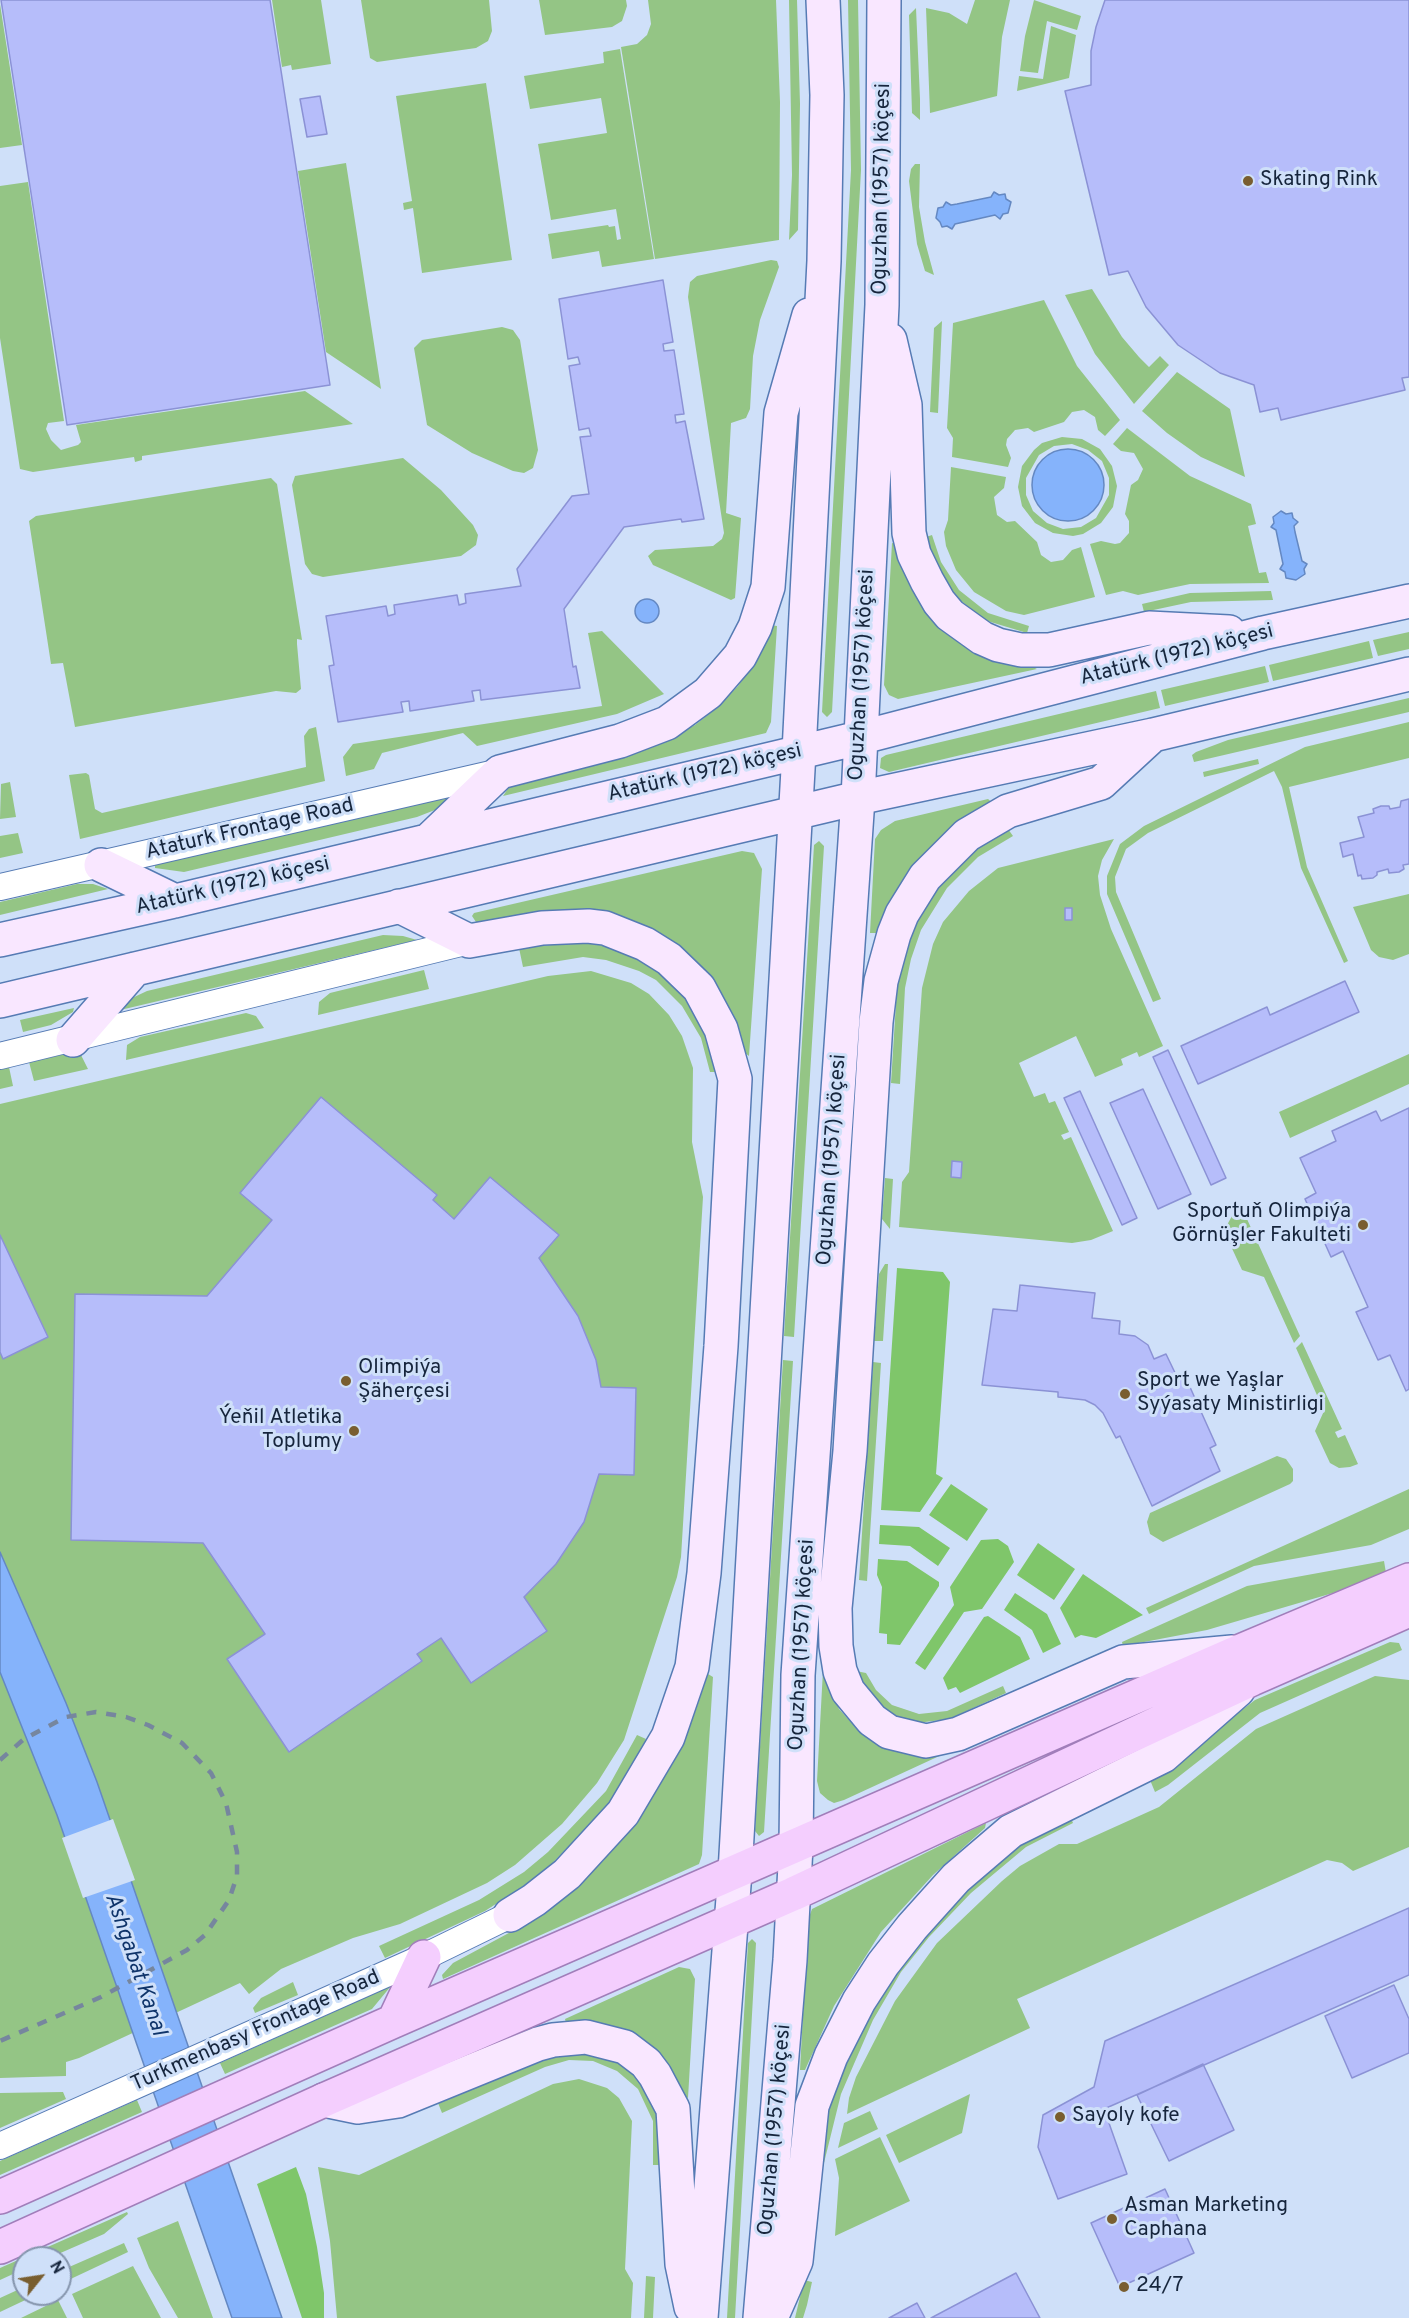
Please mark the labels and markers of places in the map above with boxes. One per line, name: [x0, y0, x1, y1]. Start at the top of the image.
place label: Skating Rink: [1260, 168, 1378, 194]
marker: Skating Rink: [1241, 174, 1255, 188]
place label: Sportuň Olimpiýa Görnüşler Fakulteti: [1172, 1200, 1351, 1250]
marker: Sportuň Olimpiýa Görnüşler Fakulteti: [1356, 1218, 1370, 1232]
place label: Olimpiýa Şäherçesi: [358, 1356, 450, 1406]
place label: Sport we Yaşlar Syýasaty Ministirligi: [1137, 1369, 1324, 1419]
marker: Olimpiýa Şäherçesi: [339, 1374, 353, 1388]
marker: Sport we Yaşlar Syýasaty Ministirligi: [1118, 1387, 1132, 1401]
place label: Ýeňil Atletika Toplumy: [219, 1406, 342, 1456]
marker: Ýeňil Atletika Toplumy: [347, 1424, 361, 1438]
place label: Sayoly kofe: [1072, 2104, 1180, 2130]
marker: Sayoly kofe: [1053, 2110, 1067, 2124]
place label: Asman Marketing Caphana: [1124, 2194, 1288, 2244]
marker: Asman Marketing Caphana: [1105, 2212, 1119, 2226]
place label: 24/7: [1136, 2274, 1183, 2300]
marker: 24/7: [1117, 2280, 1131, 2294]

